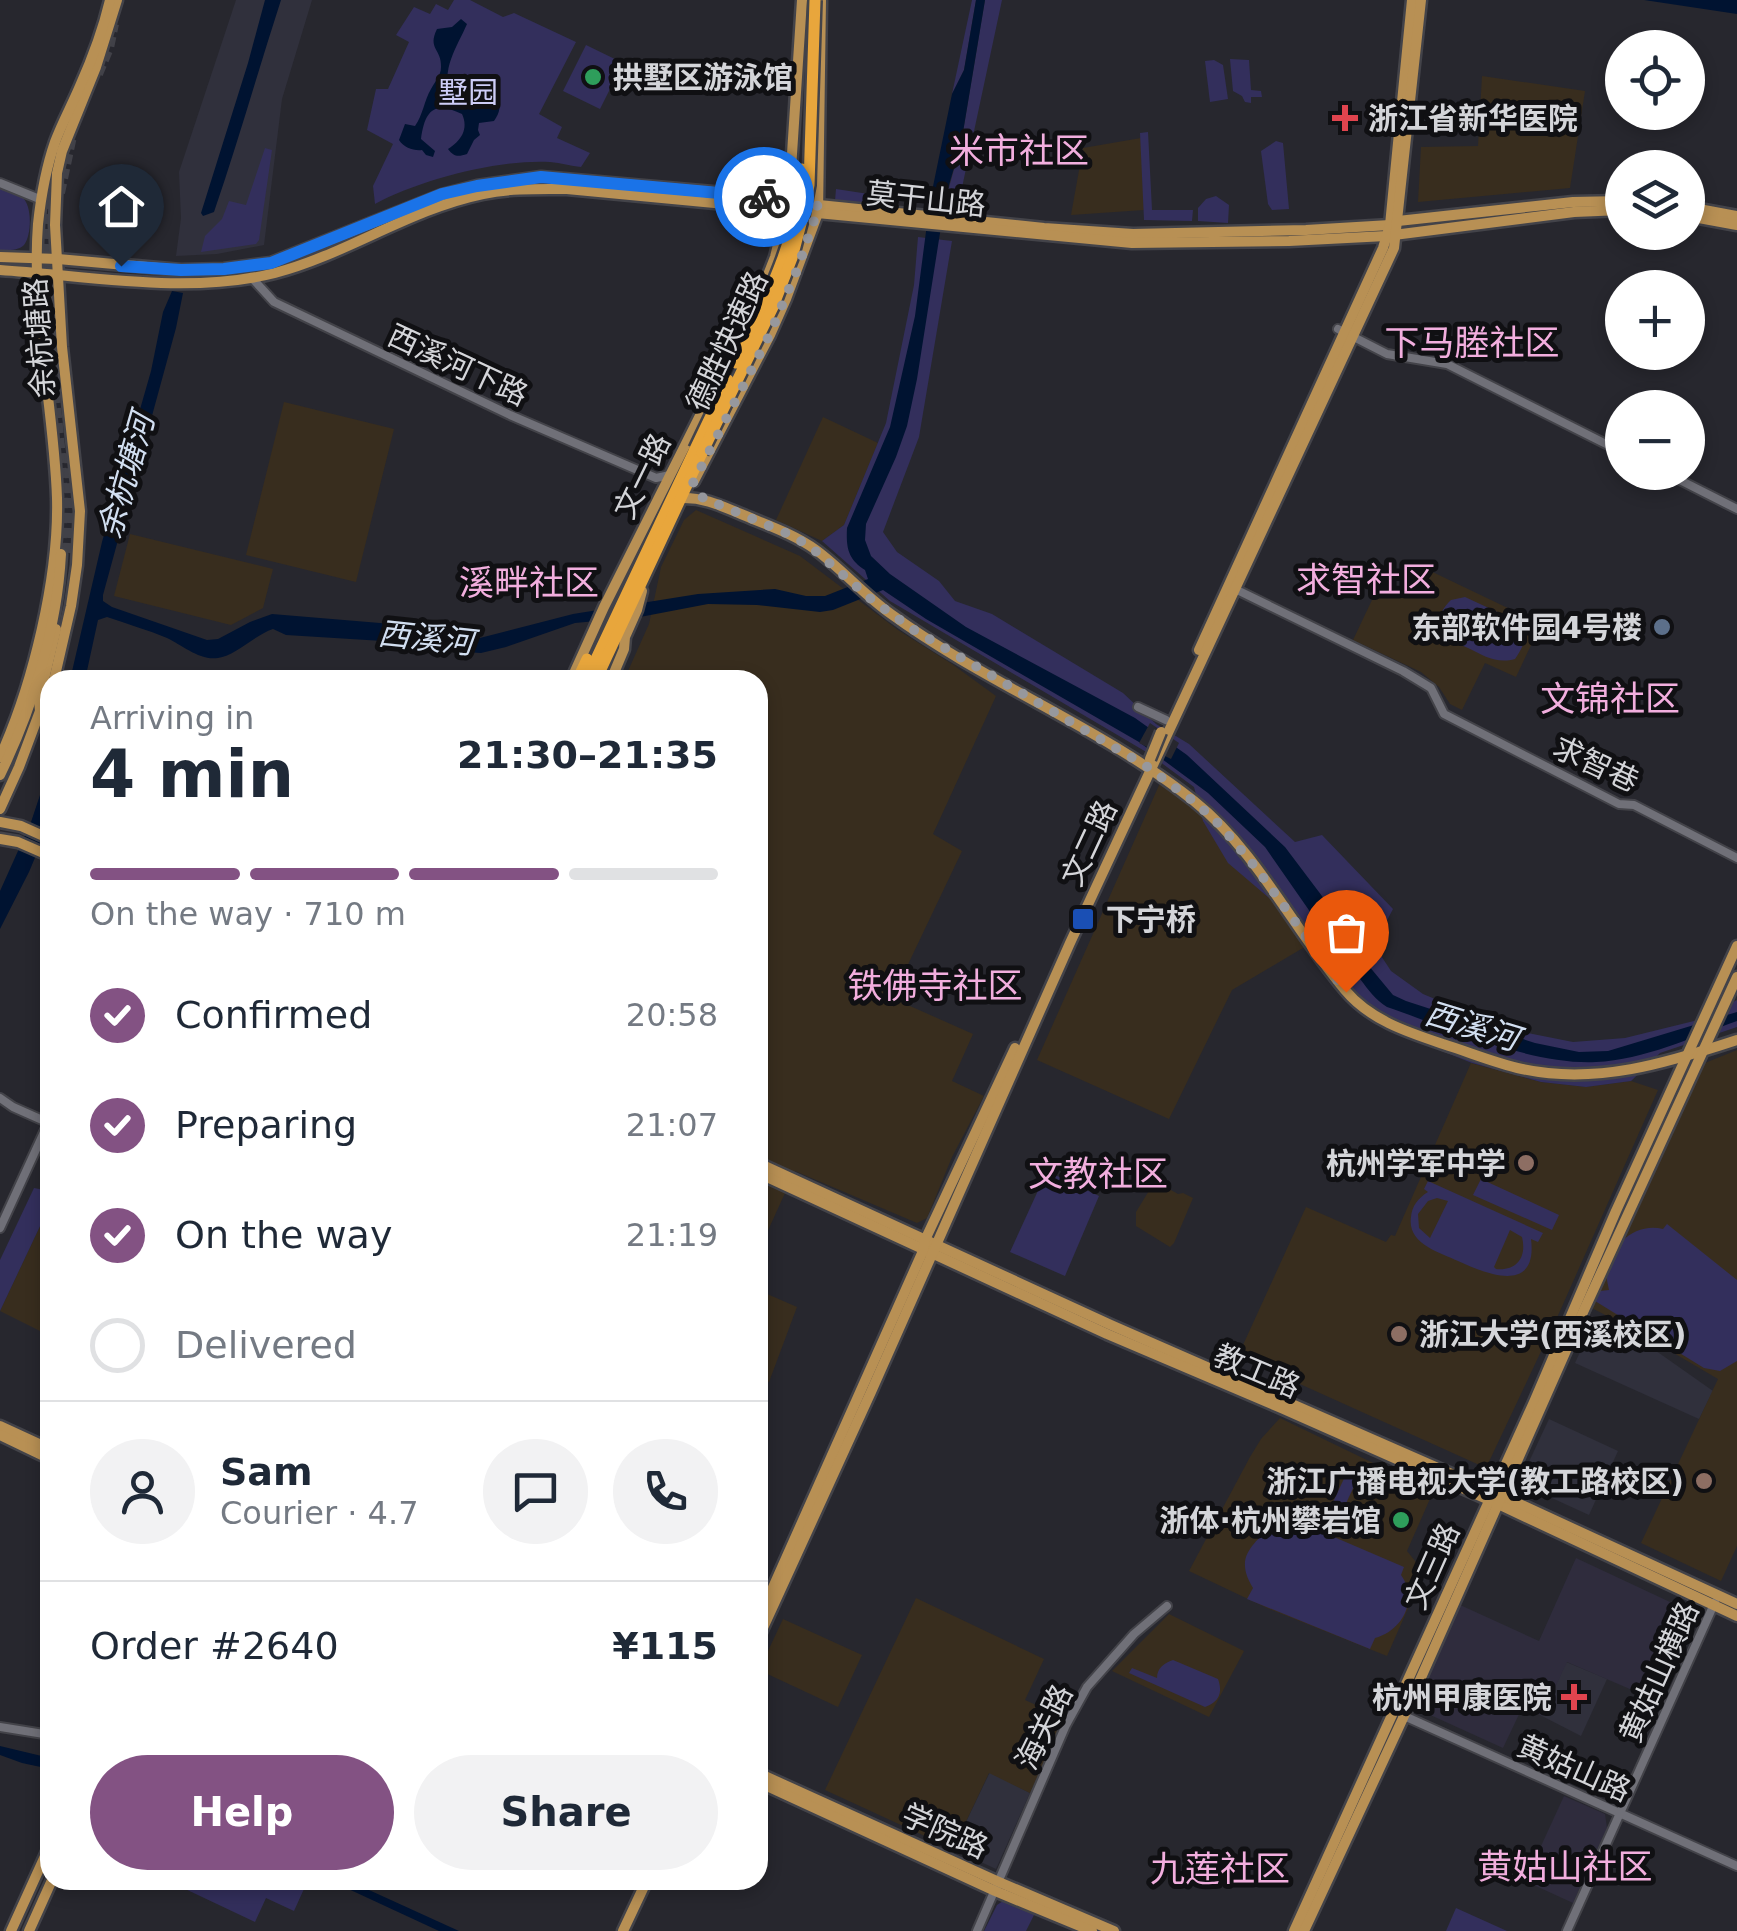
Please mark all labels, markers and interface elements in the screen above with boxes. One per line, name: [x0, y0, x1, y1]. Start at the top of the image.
map controls: [1605, 30, 1705, 490]
button: locate: [1605, 30, 1705, 130]
place label: 拱墅区游泳馆: [613, 60, 793, 95]
marker: 拱墅区游泳馆: [582, 66, 604, 88]
park label: 墅园: [438, 75, 498, 110]
place label: 浙江省新华医院: [1368, 101, 1578, 136]
marker: 浙江省新华医院: [1332, 105, 1358, 131]
district label: 米市社区: [949, 131, 1089, 171]
courier: [714, 147, 814, 247]
button: layers: [1605, 150, 1705, 250]
pin: [79, 164, 164, 267]
icon: bike: [737, 170, 792, 225]
street label: 莫干山路: [864, 175, 988, 223]
icon: home: [94, 179, 149, 234]
street label: 德胜快速路: [679, 266, 775, 416]
button: +: [1605, 270, 1705, 370]
street label: 余杭塘路: [17, 277, 61, 399]
street label: 西溪河下路: [383, 317, 533, 413]
district label: 下马塍社区: [1384, 323, 1560, 363]
button: −: [1605, 390, 1705, 490]
water label: 余杭塘河: [90, 403, 164, 543]
street label: 文一路: [607, 428, 677, 524]
district label: 求智社区: [1296, 560, 1436, 600]
district label: 溪畔社区: [459, 563, 599, 603]
place label: 东部软件园4号楼: [1411, 610, 1642, 645]
water label: 西溪河: [376, 614, 482, 663]
marker: 东部软件园4号楼: [1651, 616, 1673, 638]
district label: 文锦社区: [1540, 679, 1680, 719]
text: Arriving in: [90, 699, 254, 737]
street label: 求智巷: [1548, 729, 1644, 799]
text: 21:30–21:35: [457, 733, 718, 777]
text: 4 min: [90, 737, 294, 812]
street label: 文二路: [1054, 795, 1124, 891]
pin: [1304, 890, 1389, 993]
text: On the way · 710 m: [90, 895, 406, 933]
place label: 下宁桥: [1106, 902, 1196, 937]
icon: bag: [1319, 905, 1374, 960]
marker: 下宁桥: [1070, 906, 1096, 932]
district label: 铁佛寺社区: [847, 966, 1023, 1006]
icon: check: [90, 988, 145, 1043]
text: Confirmed: [175, 993, 372, 1037]
water label: 西溪河: [1421, 994, 1529, 1060]
text: 20:58: [626, 996, 718, 1034]
icon: check: [90, 1098, 145, 1153]
text: Preparing: [175, 1103, 357, 1147]
text: 21:07: [626, 1106, 718, 1144]
place label: 杭州学军中学: [1326, 1146, 1506, 1181]
marker: 杭州学军中学: [1515, 1152, 1537, 1174]
district label: 文教社区: [1028, 1154, 1168, 1194]
icon: check: [90, 1208, 145, 1263]
text: On the way: [175, 1213, 392, 1257]
text: 21:19: [626, 1216, 718, 1254]
place label: 浙江大学(西溪校区): [1419, 1317, 1686, 1352]
text: Delivered: [175, 1323, 357, 1367]
marker: 浙江大学(西溪校区): [1388, 1323, 1410, 1345]
street label: 教工路: [1209, 1337, 1305, 1405]
button: person: [90, 1439, 195, 1544]
button: chat: [483, 1439, 588, 1544]
button: phone: [613, 1439, 718, 1544]
text: Sam: [220, 1450, 313, 1494]
place label: 浙江广播电视大学(教工路校区): [1267, 1464, 1684, 1499]
marker: 浙江广播电视大学(教工路校区): [1693, 1470, 1715, 1492]
text: Courier · 4.7: [220, 1494, 419, 1532]
place label: 浙体·杭州攀岩馆: [1160, 1503, 1381, 1538]
marker: 浙体·杭州攀岩馆: [1390, 1509, 1412, 1531]
street label: 文三路: [1398, 1518, 1466, 1614]
street label: 黄姑山横路: [1613, 1596, 1705, 1748]
text: Order #2640: [90, 1624, 339, 1668]
text: ¥115: [612, 1624, 718, 1668]
street label: 海关路: [1009, 1679, 1079, 1775]
place label: 杭州甲康医院: [1372, 1680, 1552, 1715]
marker: 杭州甲康医院: [1561, 1684, 1587, 1710]
street label: 黄姑山路: [1512, 1728, 1636, 1808]
button: Help: [90, 1755, 394, 1870]
button: Share: [414, 1755, 718, 1870]
street label: 学院路: [897, 1797, 993, 1865]
district label: 黄姑山社区: [1477, 1847, 1653, 1887]
district label: 九莲社区: [1150, 1849, 1290, 1889]

